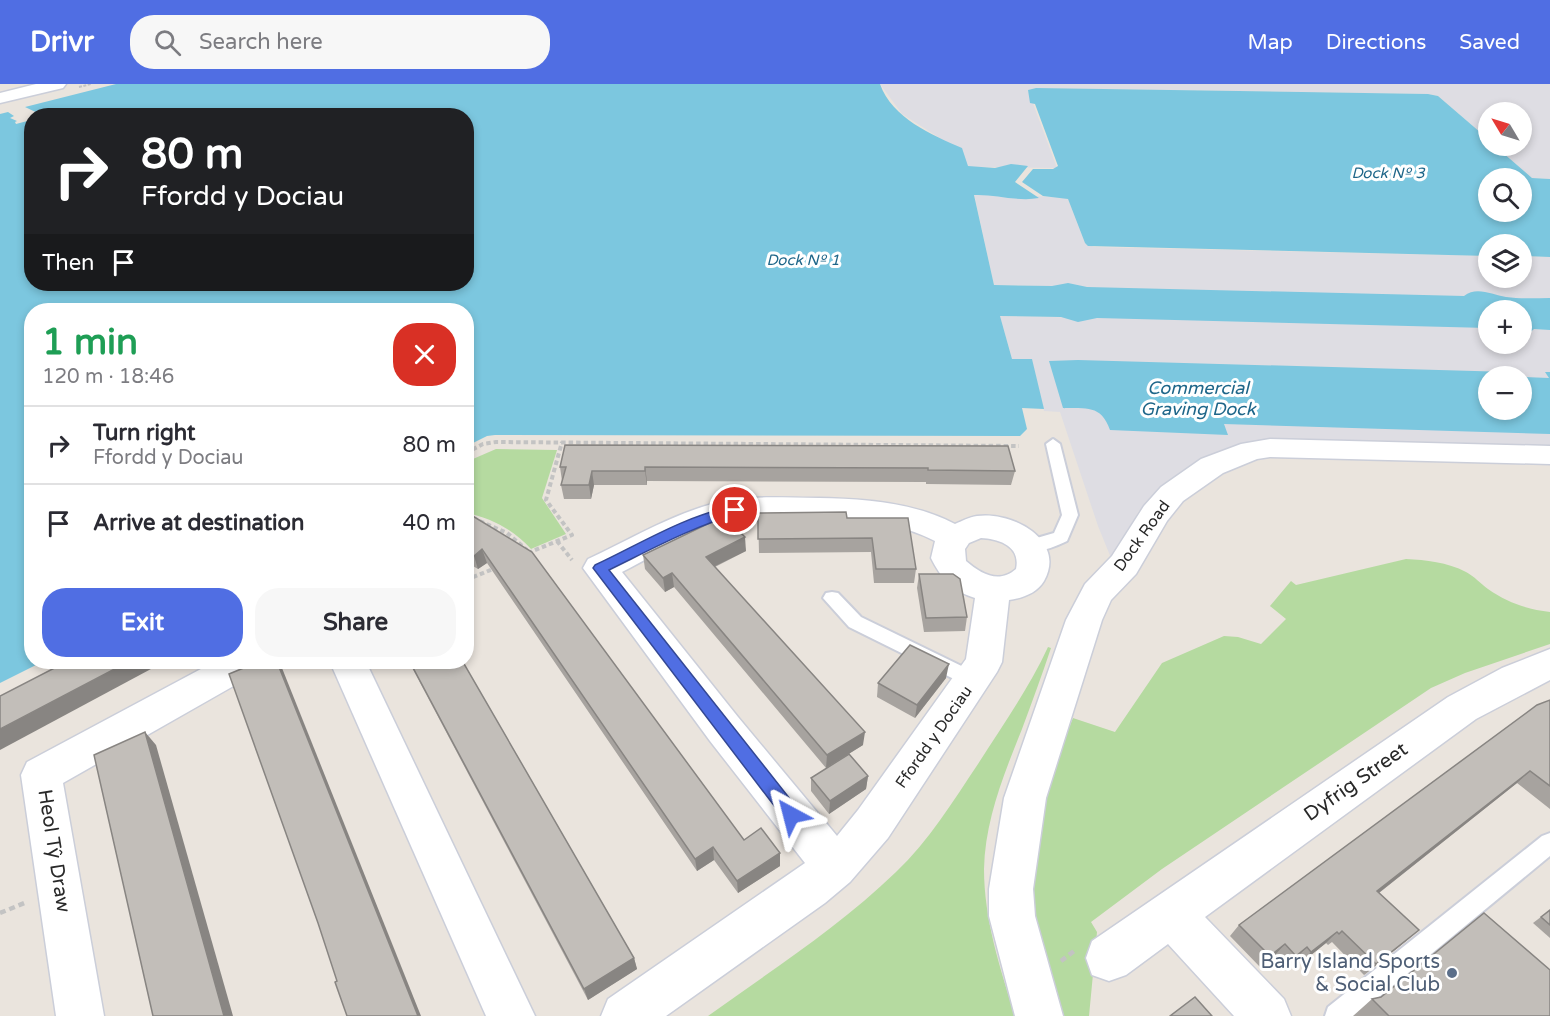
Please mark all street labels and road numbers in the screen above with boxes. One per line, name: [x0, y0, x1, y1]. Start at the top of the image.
street label: Dock Road: [1109, 497, 1175, 575]
street label: Ffordd y Dociau: [891, 682, 977, 792]
street label: Dyfrig Street: [1300, 737, 1413, 827]
street label: Heol Tŷ Draw: [32, 788, 76, 915]

